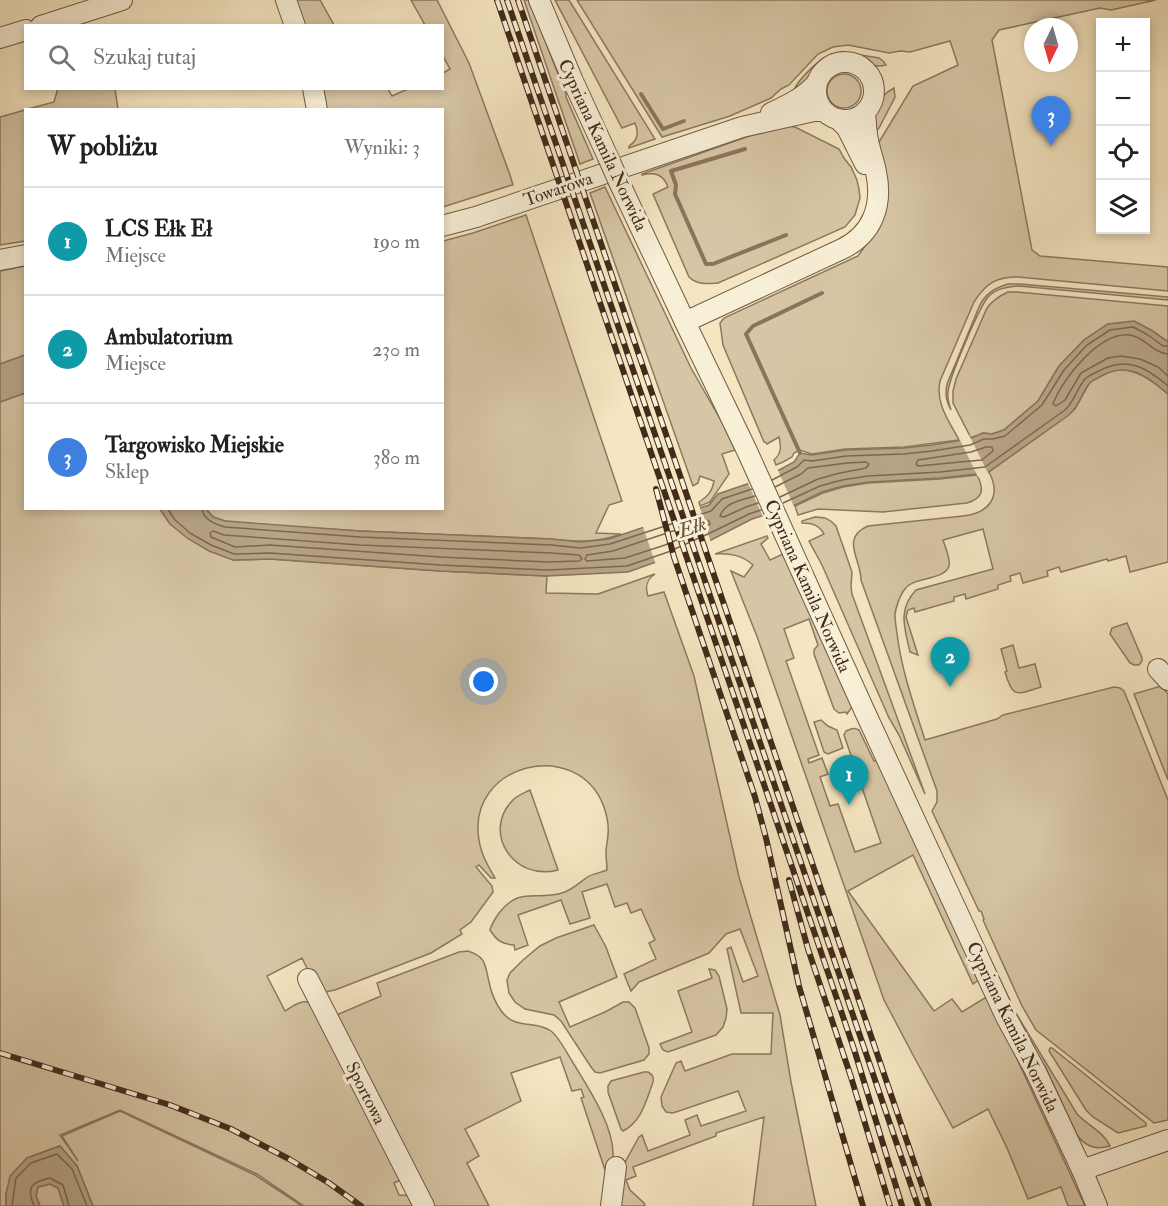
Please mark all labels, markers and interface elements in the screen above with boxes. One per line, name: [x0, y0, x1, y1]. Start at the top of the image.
north arrow: [1024, 18, 1078, 72]
map controls: [1096, 18, 1150, 234]
button: +: [1096, 18, 1150, 72]
search box: [24, 24, 444, 90]
icon: search: [45, 41, 78, 74]
text: Szukaj tutaj: [93, 43, 196, 71]
street label: Cypriana Kamila Norwida: [553, 56, 653, 235]
button: −: [1096, 72, 1150, 126]
pin: 3: [1032, 96, 1070, 146]
button: locate: [1096, 126, 1150, 180]
text: W pobliżu: [48, 131, 158, 163]
text: Wyniki: 3: [344, 135, 420, 160]
street label: Towarowa: [521, 167, 596, 212]
button: layers: [1096, 180, 1150, 234]
text: LCS Ełk Eł: [105, 215, 212, 243]
text: 1: [64, 229, 71, 254]
text: 190 m: [373, 229, 420, 254]
text: Miejsce: [105, 243, 166, 268]
text: Ambulatorium: [105, 323, 233, 351]
text: 2: [62, 337, 73, 362]
text: 230 m: [372, 337, 420, 362]
text: Miejsce: [105, 351, 166, 376]
text: Targowisko Miejskie: [105, 431, 284, 459]
text: 3: [64, 445, 71, 470]
text: 380 m: [373, 445, 420, 470]
text: Sklep: [105, 459, 149, 484]
street label: Cypriana Kamila Norwida: [759, 496, 856, 677]
water label: Ełk: [673, 511, 709, 544]
pin: 2: [930, 638, 970, 687]
your location: [469, 667, 498, 696]
pin: 1: [830, 756, 868, 805]
street label: Cypriana Kamila Norwida: [961, 938, 1064, 1117]
street label: Sportowa: [340, 1058, 391, 1129]

